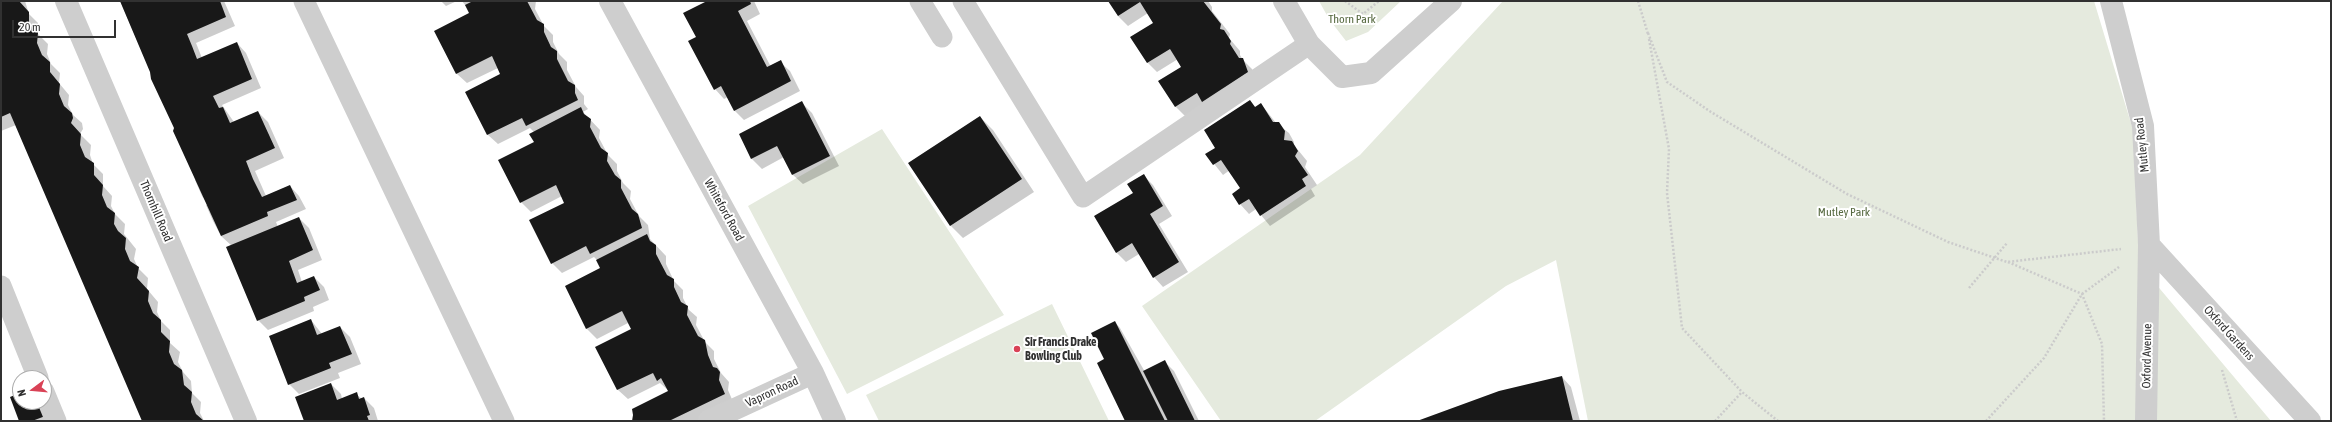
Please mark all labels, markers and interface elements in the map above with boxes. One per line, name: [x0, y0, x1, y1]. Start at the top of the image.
scale bar: [14, 12, 118, 38]
park label: Thorn Park: [1328, 12, 1376, 26]
text: 20 m: [19, 20, 41, 34]
street label: Mutley Road: [2132, 117, 2152, 173]
street label: Whiteford Road: [701, 176, 747, 244]
street label: Thornhill Road: [137, 178, 175, 244]
park label: Mutley Park: [1818, 205, 1870, 219]
street label: Oxford Gardens: [2201, 303, 2257, 363]
street label: Oxford Avenue: [2139, 323, 2155, 389]
place label: Sir Francis Drake Bowling Club: [1025, 335, 1096, 363]
marker: Sir Francis Drake Bowling Club: [1012, 344, 1022, 354]
north arrow: [12, 370, 52, 410]
street label: Vapron Road: [743, 374, 801, 410]
text: N: [15, 388, 28, 398]

